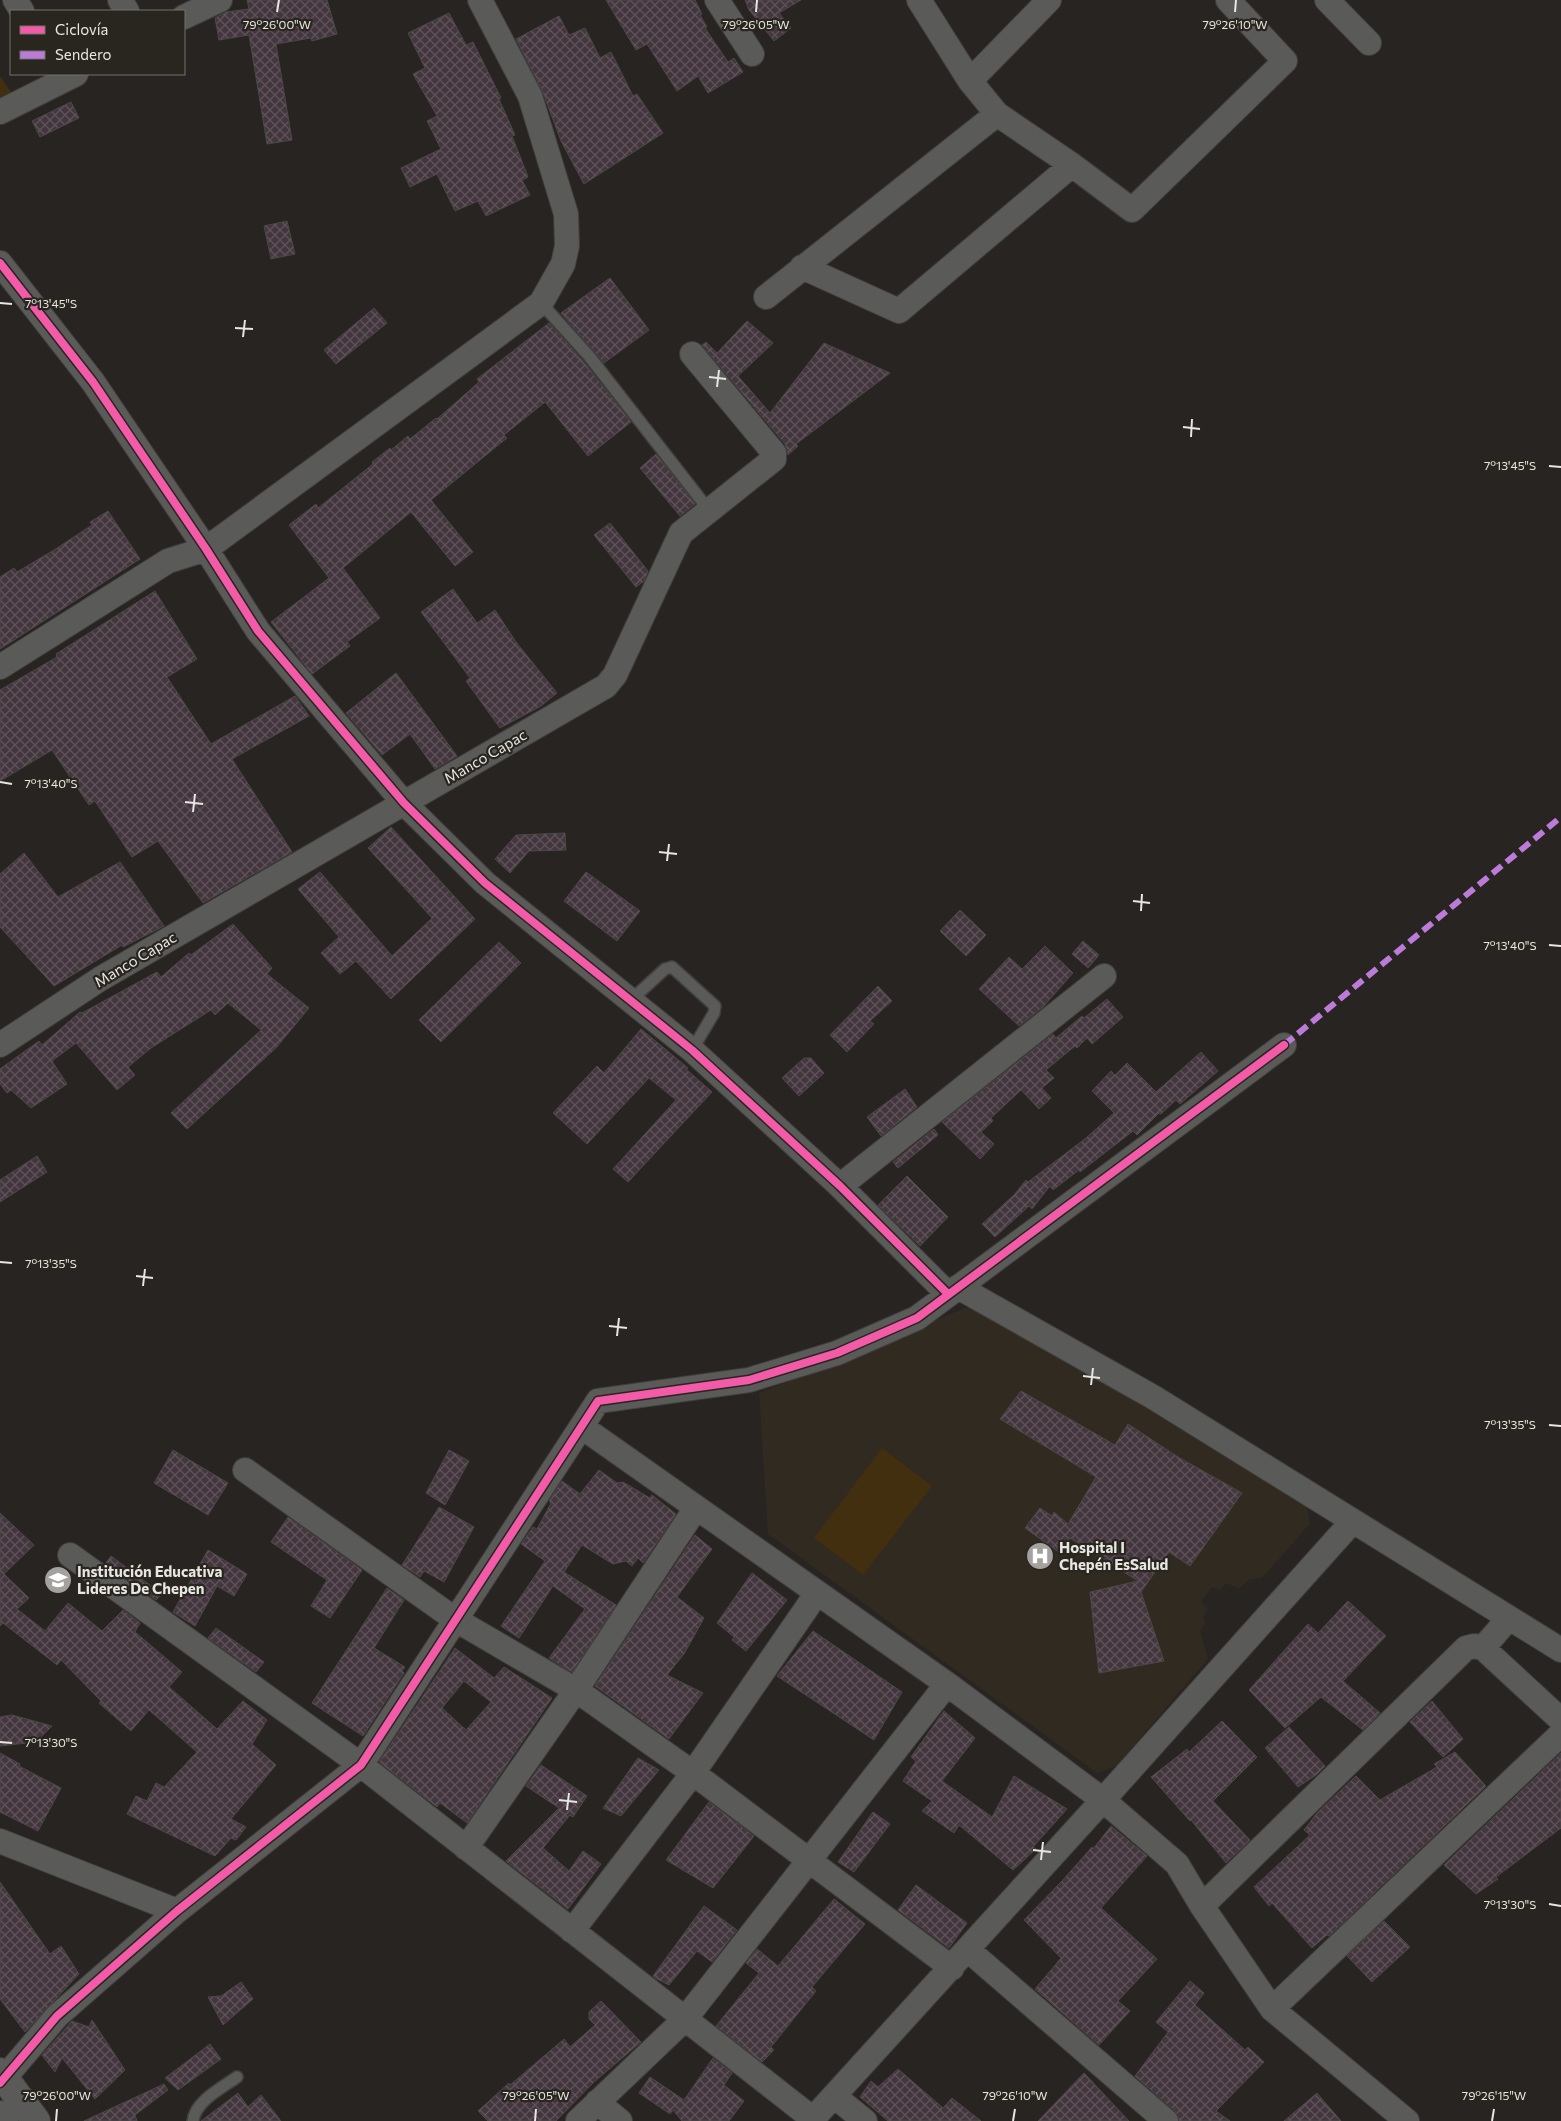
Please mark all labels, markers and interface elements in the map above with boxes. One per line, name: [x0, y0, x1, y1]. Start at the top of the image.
legend: [10, 10, 185, 75]
text: 79°26'00"W: [243, 17, 311, 31]
text: 79°26'05"W: [723, 17, 789, 31]
text: 79°26'10"W: [1202, 17, 1268, 31]
text: Ciclovía: [55, 20, 108, 38]
text: Sendero: [55, 45, 112, 63]
text: 7°13'45"S: [25, 296, 77, 310]
text: 7°13'45"S: [1484, 458, 1536, 472]
street label: Manco Capac: [441, 725, 529, 787]
text: 7°13'40"S: [24, 776, 78, 790]
street label: Manco Capac: [91, 928, 179, 990]
text: 7°13'40"S: [1483, 938, 1537, 952]
text: 7°13'35"S: [25, 1256, 77, 1270]
text: 7°13'35"S: [1484, 1417, 1536, 1431]
place label: Hospital I Chepén EsSalud: [1059, 1538, 1168, 1573]
hospital icon: Hospital I Chepén EsSalud: [1025, 1541, 1055, 1571]
place label: Institución Educativa Lideres De Chepen: [77, 1562, 223, 1597]
school or university icon: Institución Educativa Lideres De Chepen: [43, 1565, 73, 1595]
text: 7°13'30"S: [25, 1735, 77, 1749]
text: 7°13'30"S: [1484, 1897, 1536, 1911]
text: 79°26'00"W: [23, 2088, 91, 2102]
text: 79°26'05"W: [503, 2088, 569, 2102]
text: 79°26'10"W: [982, 2088, 1048, 2102]
text: 79°26'15"W: [1462, 2088, 1526, 2102]

